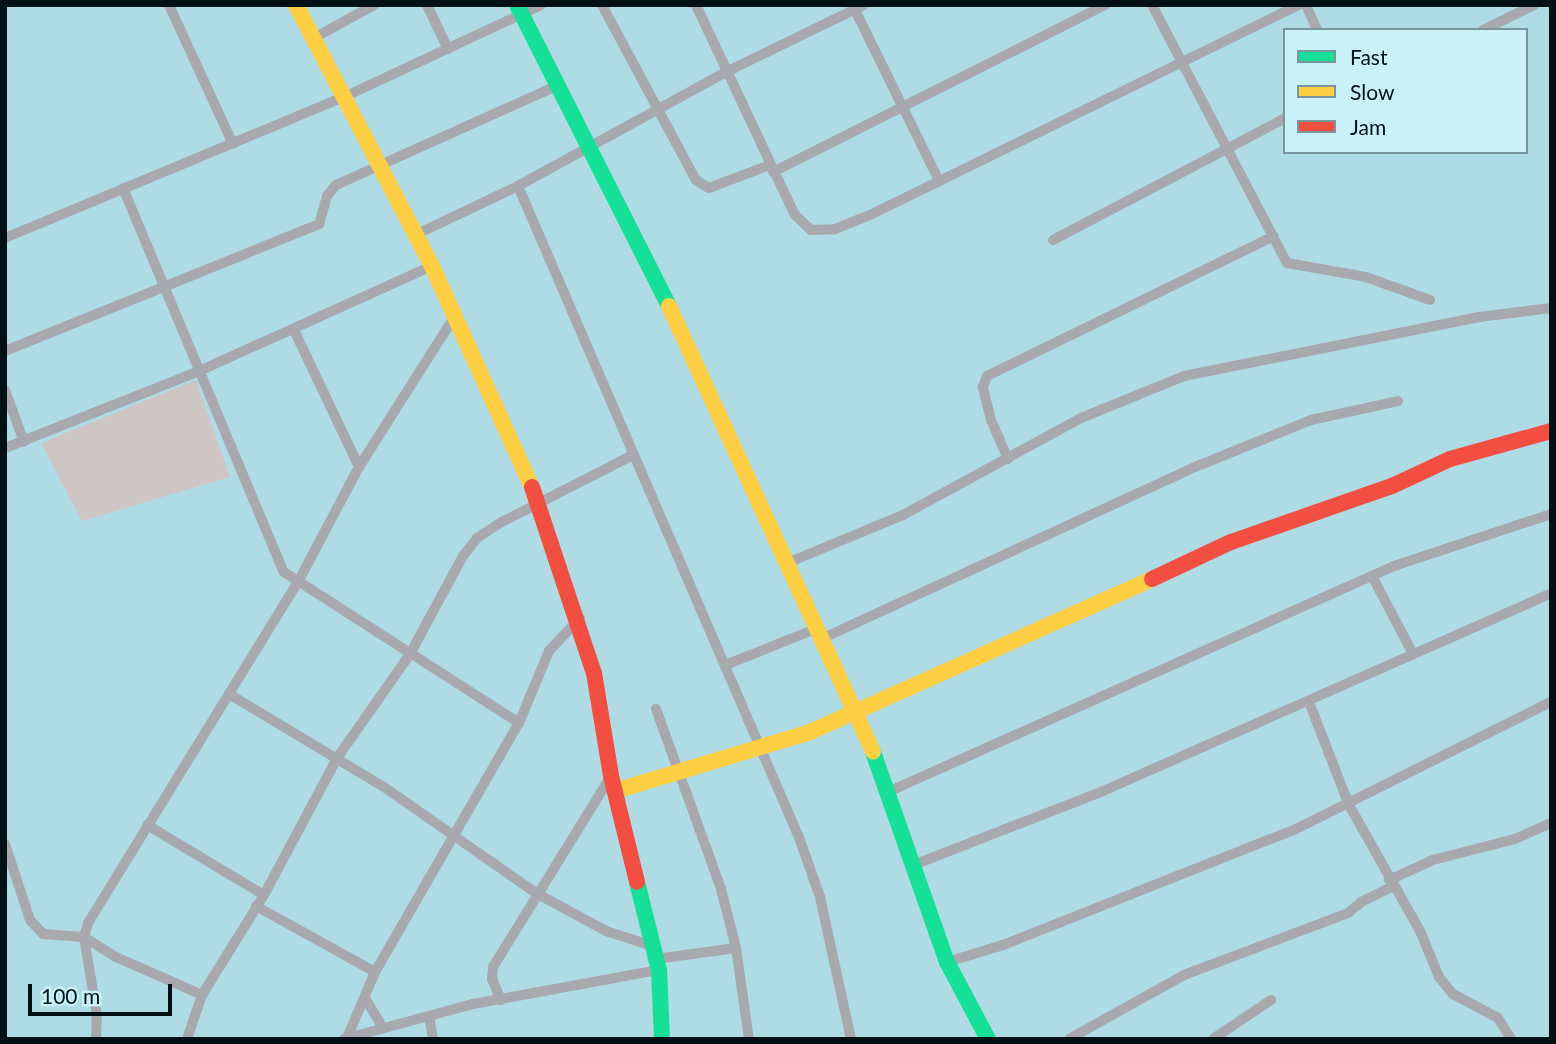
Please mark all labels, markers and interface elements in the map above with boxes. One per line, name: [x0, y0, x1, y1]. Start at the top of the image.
legend: [1283, 28, 1528, 154]
text: Fast: [1350, 44, 1387, 69]
text: Slow: [1350, 79, 1394, 104]
text: Jam: [1350, 114, 1386, 139]
scale bar: [32, 970, 175, 1014]
text: 100 m: [41, 983, 100, 1008]

